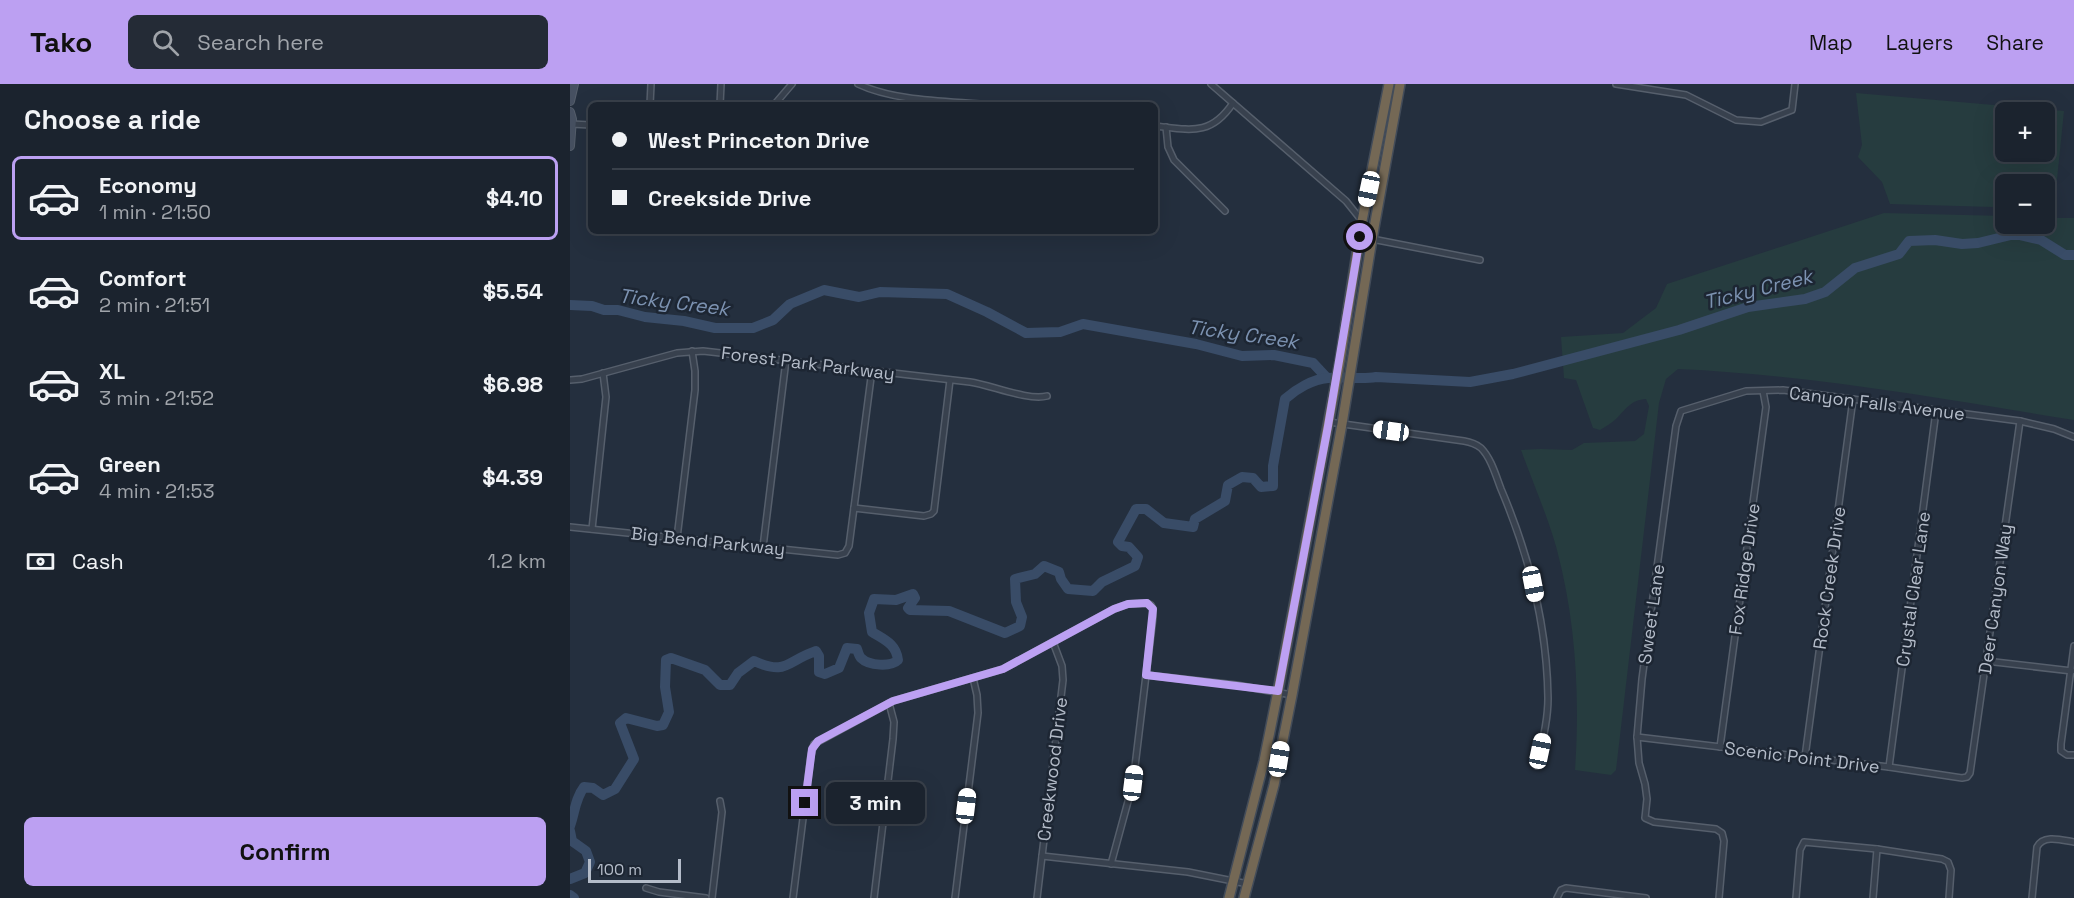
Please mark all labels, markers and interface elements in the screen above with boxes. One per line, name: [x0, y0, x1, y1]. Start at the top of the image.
search box: [128, 15, 548, 69]
text: Tako: [30, 24, 92, 60]
icon: search: [149, 26, 182, 59]
text: Search here: [197, 28, 324, 56]
text: Map: [1809, 29, 1853, 56]
text: Layers: [1886, 29, 1953, 56]
text: Share: [1986, 29, 2044, 56]
text: Choose a ride: [24, 102, 201, 137]
map controls: [1995, 102, 2055, 234]
button: +: [1995, 102, 2055, 162]
text: West Princeton Drive: [648, 126, 870, 154]
car: [1356, 170, 1382, 208]
icon: car: [27, 171, 81, 225]
text: Economy: [99, 171, 197, 199]
button: −: [1995, 174, 2055, 234]
text: $4.10: [486, 184, 543, 212]
text: Creekside Drive: [648, 184, 811, 212]
text: 1 min · 21:50: [99, 199, 211, 225]
route start: [1346, 223, 1373, 250]
water label: Ticky Creek: [1701, 262, 1817, 315]
icon: car: [27, 264, 81, 318]
text: Comfort: [99, 264, 187, 292]
text: $5.54: [483, 277, 543, 305]
water label: Ticky Creek: [617, 282, 733, 322]
text: 2 min · 21:51: [99, 292, 210, 318]
water label: Ticky Creek: [1186, 313, 1302, 355]
street label: Forest Park Parkway: [720, 341, 896, 385]
icon: car: [27, 357, 81, 411]
text: XL: [99, 357, 125, 385]
text: $6.98: [483, 370, 543, 398]
street label: Canyon Falls Avenue: [1788, 381, 1966, 425]
text: 3 min · 21:52: [99, 385, 214, 411]
car: [1372, 420, 1410, 442]
icon: car: [27, 450, 81, 504]
text: Green: [99, 450, 161, 478]
text: $4.39: [482, 463, 543, 491]
text: 4 min · 21:53: [99, 478, 215, 504]
street label: Fox Ridge Drive: [1723, 502, 1765, 636]
street label: Rock Creek Drive: [1808, 505, 1850, 651]
street label: Crystal Clear Lane: [1891, 510, 1935, 668]
street label: Big Bend Parkway: [630, 521, 786, 561]
street label: Deer Canyon Way: [1973, 522, 2017, 676]
icon: cash: [24, 545, 57, 578]
text: Cash: [72, 547, 124, 575]
text: 1.2 km: [487, 548, 546, 574]
street label: Sweet Lane: [1633, 562, 1669, 666]
car: [1521, 565, 1545, 603]
street label: Creekwood Drive: [1032, 696, 1072, 842]
car: [1527, 732, 1553, 770]
street label: Scenic Point Drive: [1723, 736, 1881, 778]
car: [1267, 740, 1291, 778]
car: [1122, 764, 1144, 802]
callout: 3 min: [826, 782, 925, 824]
car: [955, 787, 977, 825]
route end: [791, 789, 818, 816]
text: 3 min: [850, 790, 901, 816]
button: Confirm: [24, 817, 546, 886]
scale bar: [588, 856, 681, 884]
text: 100 m: [597, 859, 642, 880]

